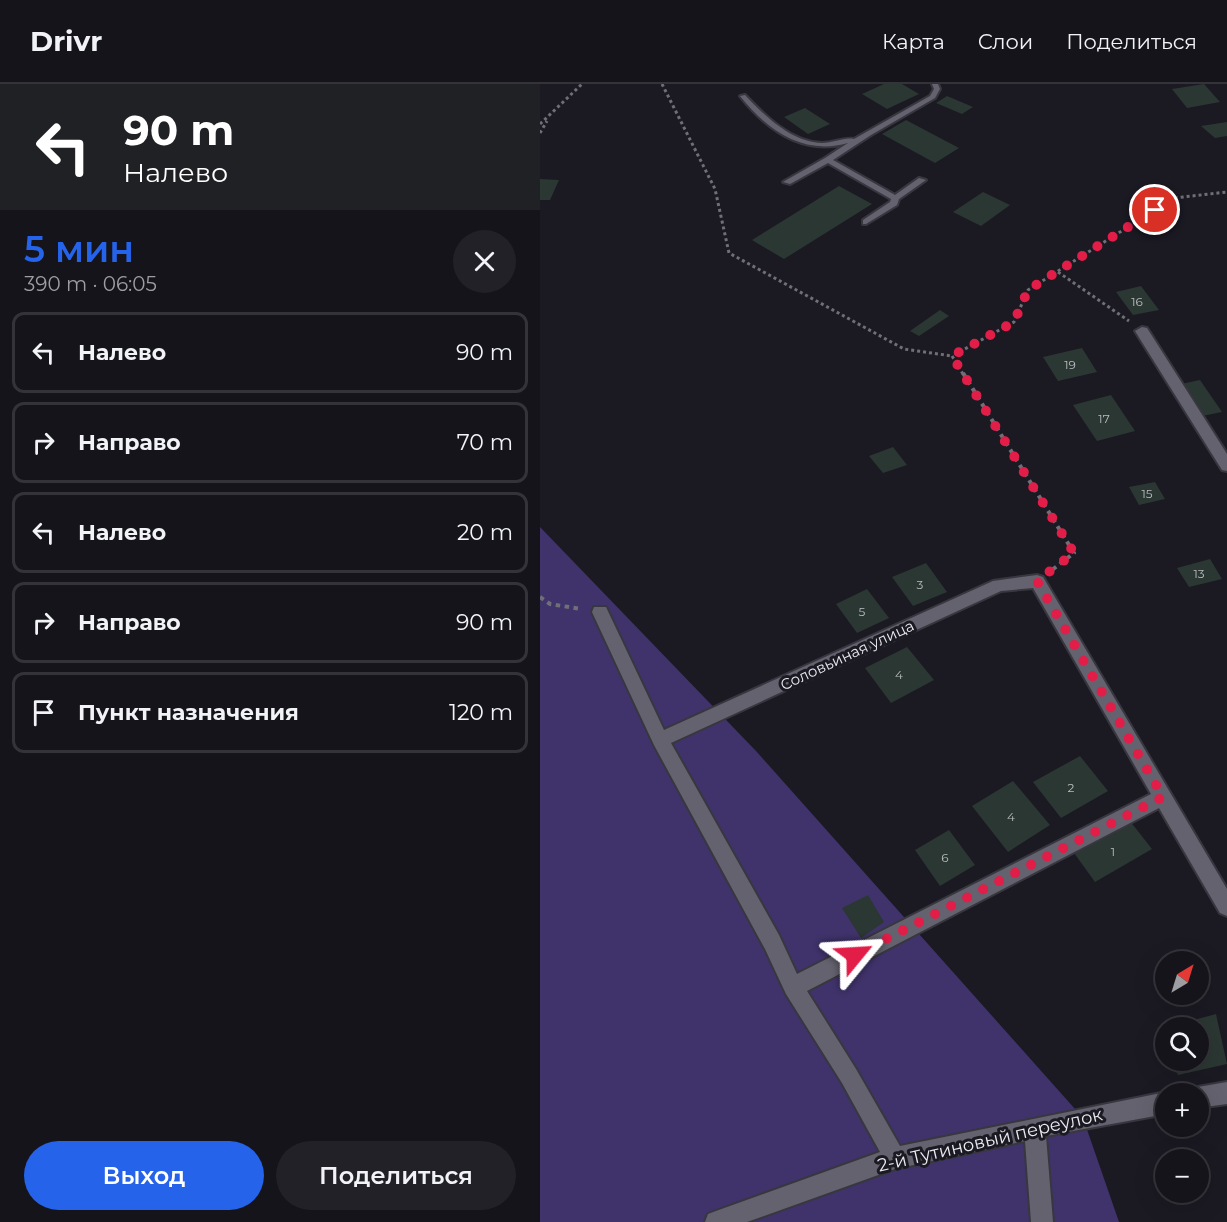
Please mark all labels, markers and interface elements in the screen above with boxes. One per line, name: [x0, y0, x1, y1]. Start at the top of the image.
text: Drivr: [30, 24, 102, 58]
text: Карта: [882, 29, 945, 54]
text: Слои: [978, 29, 1033, 54]
text: Поделиться: [1066, 29, 1197, 54]
text: 90 m: [123, 104, 234, 156]
icon: left: [24, 108, 102, 186]
text: Налево: [123, 156, 228, 189]
pin: [1129, 184, 1180, 235]
icon: arrive: [1138, 193, 1171, 226]
text: 5 мин: [24, 227, 134, 271]
button: close: [453, 230, 516, 293]
text: 390 m · 06:05: [24, 272, 157, 296]
house number: 16: [1131, 294, 1143, 309]
icon: left: [27, 336, 60, 369]
text: Налево: [78, 339, 166, 366]
text: 90 m: [456, 339, 513, 366]
house number: 19: [1064, 357, 1076, 372]
house number: 17: [1098, 411, 1110, 426]
icon: right: [27, 426, 60, 459]
text: Направо: [78, 429, 181, 456]
text: 70 m: [457, 429, 513, 456]
house number: 15: [1141, 486, 1153, 501]
icon: left: [27, 516, 60, 549]
text: Налево: [78, 519, 166, 546]
text: 20 m: [457, 519, 513, 546]
house number: 13: [1193, 566, 1205, 581]
house number: 3: [917, 577, 924, 592]
house number: 5: [859, 604, 866, 619]
icon: right: [27, 606, 60, 639]
text: Направо: [78, 609, 181, 636]
text: 90 m: [456, 609, 513, 636]
street label: Соловьиная улица: [777, 616, 917, 694]
house number: 4: [895, 667, 903, 682]
icon: arrive: [27, 696, 60, 729]
text: Пункт назначения: [78, 699, 299, 726]
text: 120 m: [449, 699, 513, 726]
house number: 2: [1068, 780, 1075, 795]
house number: 4: [1007, 809, 1015, 824]
house number: 1: [1111, 844, 1115, 859]
house number: 6: [941, 850, 949, 865]
position arrow: [823, 923, 887, 987]
north arrow: [1155, 951, 1209, 1005]
map controls: [1155, 951, 1209, 1203]
button: search: [1155, 1017, 1209, 1071]
button: +: [1155, 1083, 1209, 1137]
street label: 2-й Тутиновый переулок: [875, 1103, 1105, 1177]
button: Выход: [24, 1141, 264, 1210]
button: Поделиться: [276, 1141, 516, 1210]
button: −: [1155, 1149, 1209, 1203]

